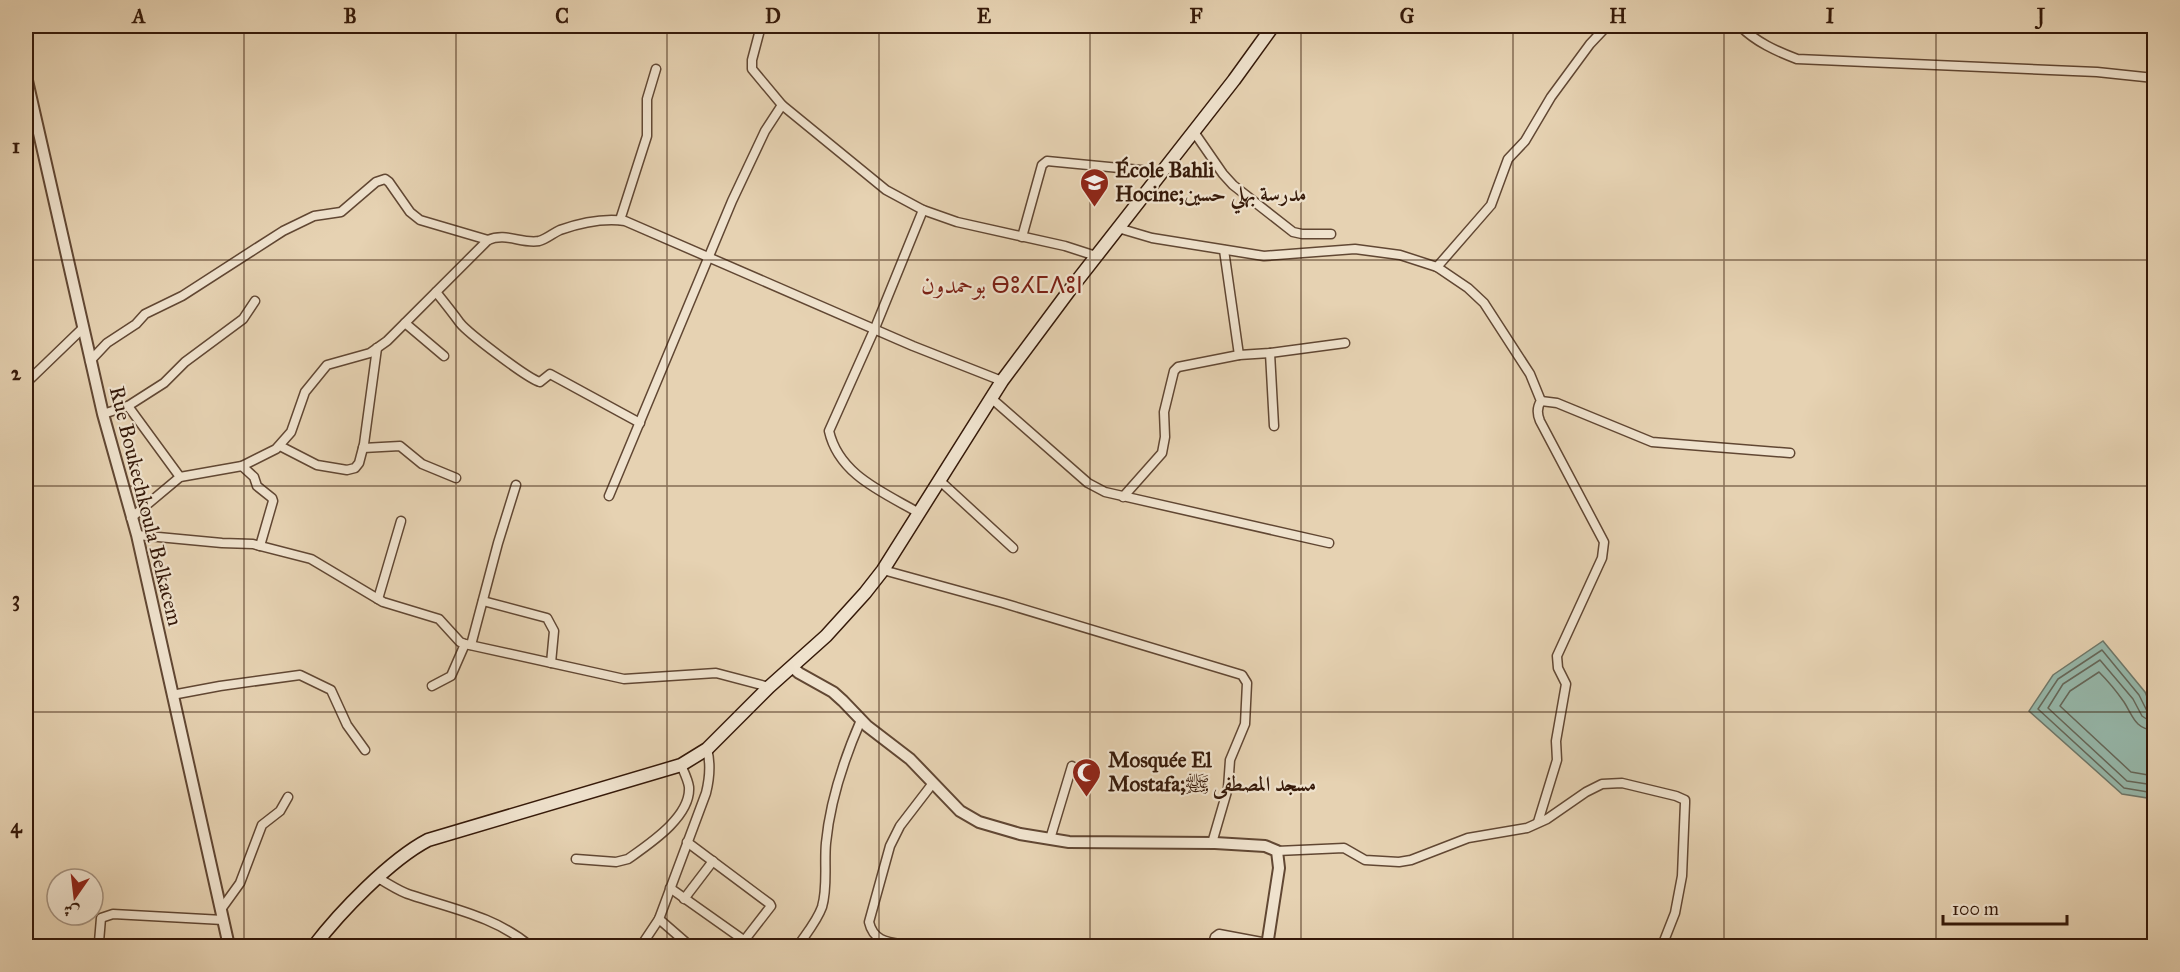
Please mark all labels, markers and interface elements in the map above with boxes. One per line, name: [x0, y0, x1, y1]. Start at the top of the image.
text: A: [130, 4, 146, 28]
text: B: [343, 4, 357, 28]
text: C: [555, 4, 569, 28]
text: D: [765, 4, 781, 28]
text: E: [977, 4, 992, 28]
text: F: [1189, 4, 1203, 28]
text: G: [1400, 4, 1415, 28]
text: H: [1609, 4, 1627, 28]
text: I: [1826, 4, 1835, 28]
text: J: [2034, 4, 2046, 30]
text: 1: [12, 134, 20, 158]
place label: École Bahli Hocine;مدرسة بهلي حسين: [1115, 156, 1306, 214]
school or university icon: École Bahli Hocine;مدرسة بهلي حسين: [1078, 166, 1110, 208]
district label: بوحمدون ⴱⵓⵃⵎⴷⵓⵏ: [921, 270, 1083, 300]
text: 2: [11, 361, 22, 385]
street label: Rue Boukechkoula Belkacem: [104, 383, 189, 629]
text: 3: [12, 587, 20, 612]
place label: Mosquée El Mostafa;مسجد المصطفى ﷺ: [1108, 747, 1316, 800]
mosque icon: Mosquée El Mostafa;مسجد المصطفى ﷺ: [1071, 756, 1103, 798]
text: 4: [10, 814, 22, 839]
north arrow: [45, 867, 105, 927]
scale bar: [1943, 888, 2068, 926]
text: 100 m: [1952, 898, 1999, 920]
text: ش: [61, 900, 81, 922]

